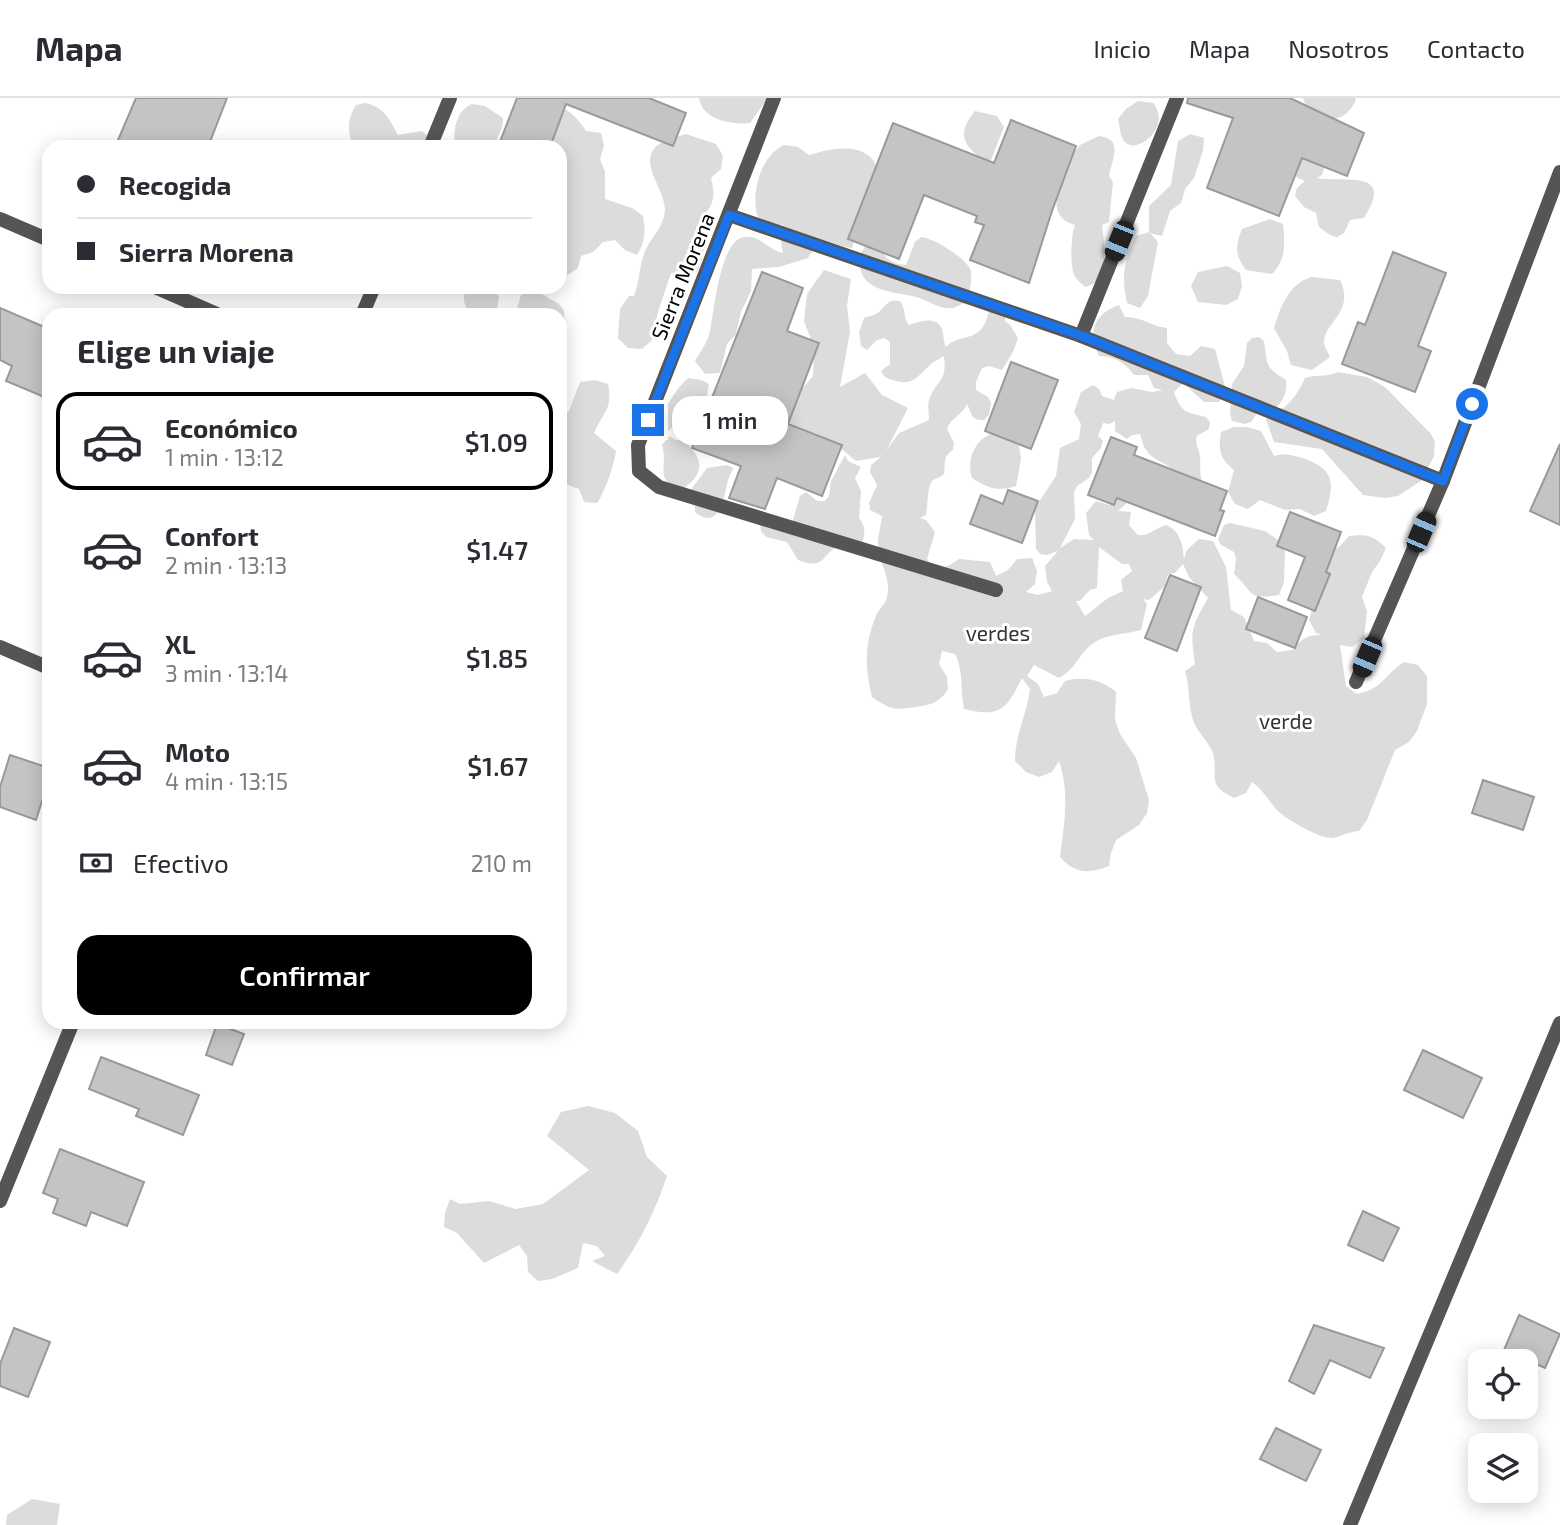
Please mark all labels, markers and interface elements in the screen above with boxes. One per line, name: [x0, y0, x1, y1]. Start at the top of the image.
text: Mapa: [35, 28, 123, 68]
text: Inicio: [1093, 34, 1151, 63]
text: Mapa: [1189, 34, 1250, 63]
text: Nosotros: [1288, 34, 1389, 63]
text: Contacto: [1427, 34, 1525, 63]
text: Recogida: [119, 169, 231, 200]
street label: Sierra Morena: [645, 209, 719, 343]
car: [1102, 218, 1137, 264]
text: Sierra Morena: [119, 236, 294, 267]
text: Elige un viaje: [77, 331, 275, 369]
route start: [1456, 388, 1488, 420]
callout: 1 min: [672, 396, 788, 444]
route end: [632, 404, 664, 436]
text: 1 min: [703, 406, 757, 434]
icon: car: [81, 410, 144, 473]
text: Económico: [165, 412, 298, 443]
text: $1.09: [465, 426, 528, 457]
text: 1 min · 13:12: [165, 443, 284, 471]
car: [1404, 509, 1439, 555]
icon: car: [81, 518, 144, 581]
text: Confort: [165, 520, 259, 551]
text: $1.47: [466, 534, 528, 565]
text: 2 min · 13:13: [165, 551, 287, 579]
park label: verdes: [966, 620, 1030, 645]
icon: car: [81, 626, 144, 689]
text: XL: [165, 628, 196, 659]
car: [1350, 634, 1385, 680]
text: $1.85: [466, 642, 528, 673]
text: 3 min · 13:14: [165, 659, 289, 687]
park label: verde: [1259, 708, 1313, 733]
icon: car: [81, 734, 144, 797]
text: Moto: [165, 736, 230, 767]
text: $1.67: [467, 750, 528, 781]
text: 4 min · 13:15: [165, 767, 288, 795]
icon: cash: [77, 844, 115, 882]
text: Efectivo: [133, 847, 229, 878]
text: 210 m: [471, 849, 532, 877]
button: Confirmar: [77, 935, 532, 1015]
map controls: [1468, 1349, 1538, 1503]
button: locate: [1468, 1349, 1538, 1419]
button: layers: [1468, 1433, 1538, 1503]

